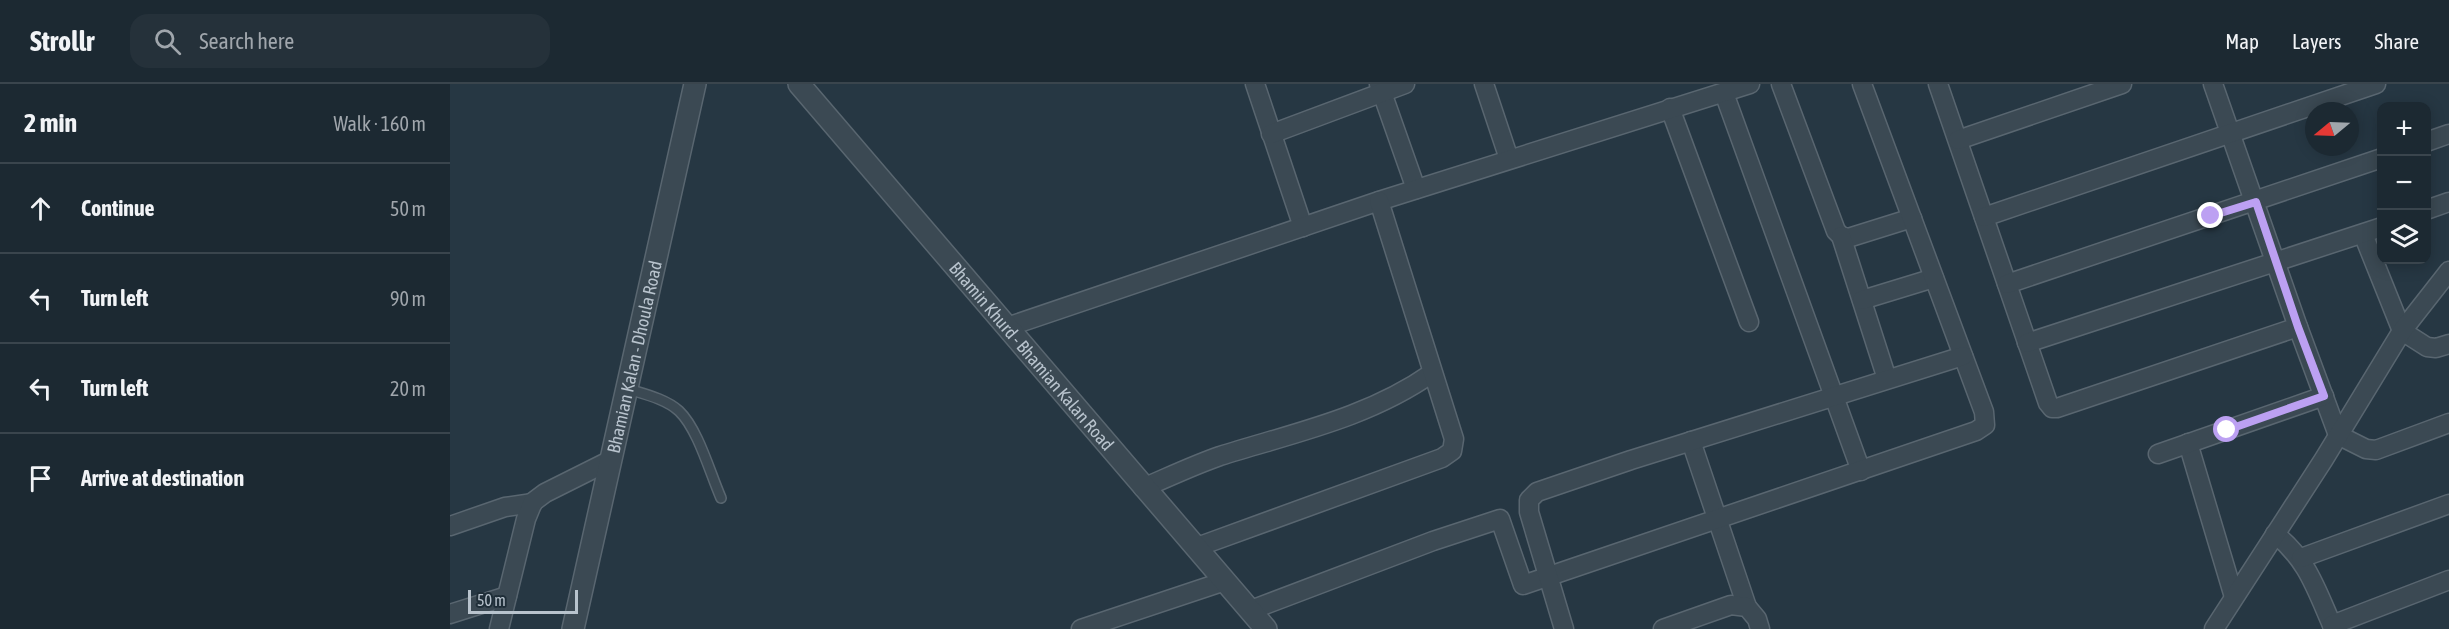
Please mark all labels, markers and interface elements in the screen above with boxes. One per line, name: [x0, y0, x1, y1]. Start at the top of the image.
search box: [130, 14, 550, 68]
text: Strollr: [30, 25, 94, 57]
icon: search: [151, 25, 184, 58]
text: Search here: [199, 28, 294, 54]
text: Map: [2225, 29, 2259, 53]
text: Layers: [2292, 29, 2342, 53]
text: Share: [2375, 29, 2419, 53]
north arrow: [2305, 102, 2359, 156]
map controls: [2377, 102, 2431, 264]
button: +: [2377, 102, 2431, 156]
text: 2 min: [24, 108, 77, 138]
text: Walk · 160 m: [334, 112, 426, 135]
button: −: [2377, 156, 2431, 210]
icon: ahead: [24, 192, 57, 225]
text: Continue: [81, 195, 155, 221]
text: 50 m: [390, 197, 426, 220]
route end: [2197, 202, 2223, 228]
button: layers: [2377, 210, 2431, 264]
street label: Bhamin Khurd - Bhamian Kalan Road: [945, 257, 1118, 454]
street label: Bhamian Kalan - Dhoula Road: [602, 259, 666, 455]
icon: left: [24, 282, 57, 315]
text: Turn left: [81, 285, 148, 311]
text: 90 m: [390, 287, 426, 310]
icon: left: [24, 372, 57, 405]
text: Turn left: [81, 375, 148, 401]
text: 20 m: [390, 377, 426, 400]
route start: [2213, 416, 2239, 442]
icon: arrive: [24, 462, 57, 495]
text: Arrive at destination: [81, 465, 244, 491]
scale bar: [468, 587, 578, 614]
text: 50 m: [477, 591, 506, 609]

